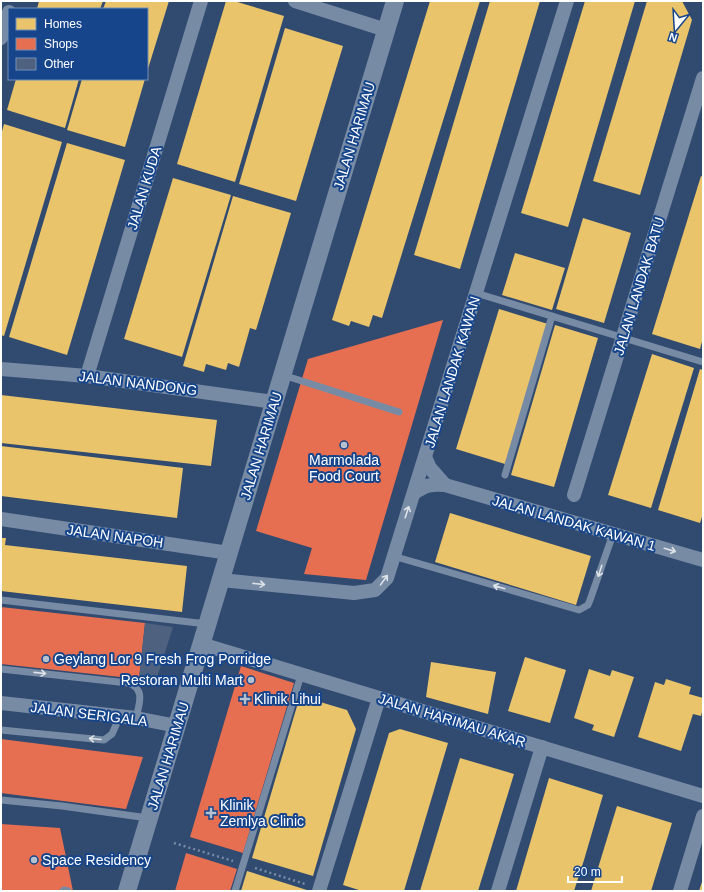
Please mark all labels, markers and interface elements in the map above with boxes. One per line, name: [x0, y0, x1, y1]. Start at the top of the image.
legend: [8, 8, 148, 80]
north arrow: [656, 8, 696, 48]
text: Homes: [44, 17, 82, 31]
text: N: [667, 31, 679, 44]
text: Shops: [44, 37, 78, 51]
text: Other: [44, 57, 74, 71]
street label: JALAN HARIMAU: [330, 80, 378, 192]
street label: JALAN KUDA: [124, 144, 164, 232]
street label: JALAN LANDAK BATU: [610, 215, 668, 357]
street label: JALAN LANDAK KAWAN: [421, 294, 483, 450]
street label: JALAN NANDONG: [78, 368, 198, 398]
street label: JALAN HARIMAU: [237, 390, 285, 502]
marker: Marmolada Food Court: [339, 440, 349, 450]
place label: Marmolada Food Court: [309, 452, 379, 484]
street label: JALAN LANDAK KAWAN 1: [490, 492, 658, 554]
one-way arrow: [404, 506, 411, 519]
street label: JALAN NAPOH: [66, 521, 164, 551]
one-way arrow: [664, 547, 677, 555]
one-way arrow: [596, 565, 604, 577]
one-way arrow: [380, 574, 388, 585]
one-way arrow: [252, 580, 265, 588]
one-way arrow: [492, 583, 505, 590]
place label: Geylang Lor 9 Fresh Frog Porridge: [54, 651, 271, 667]
marker: Geylang Lor 9 Fresh Frog Porridge: [41, 654, 51, 664]
one-way arrow: [33, 669, 46, 677]
place label: Restoran Multi Mart: [121, 672, 243, 688]
marker: Restoran Multi Mart: [246, 675, 256, 685]
street label: JALAN HARIMAU AKAR: [376, 690, 528, 750]
place label: Klinik Lihui: [254, 691, 321, 707]
marker: Klinik Lihui: [239, 693, 251, 705]
street label: JALAN SERIGALA: [30, 699, 149, 729]
street label: JALAN HARIMAU: [144, 700, 192, 812]
one-way arrow: [89, 736, 102, 743]
place label: Klinik Zemlya Clinic: [220, 797, 304, 829]
marker: Klinik Zemlya Clinic: [205, 807, 217, 819]
place label: Space Residency: [42, 852, 151, 868]
marker: Space Residency: [29, 855, 39, 865]
scale bar: [568, 858, 622, 884]
text: 20 m: [574, 865, 601, 879]

